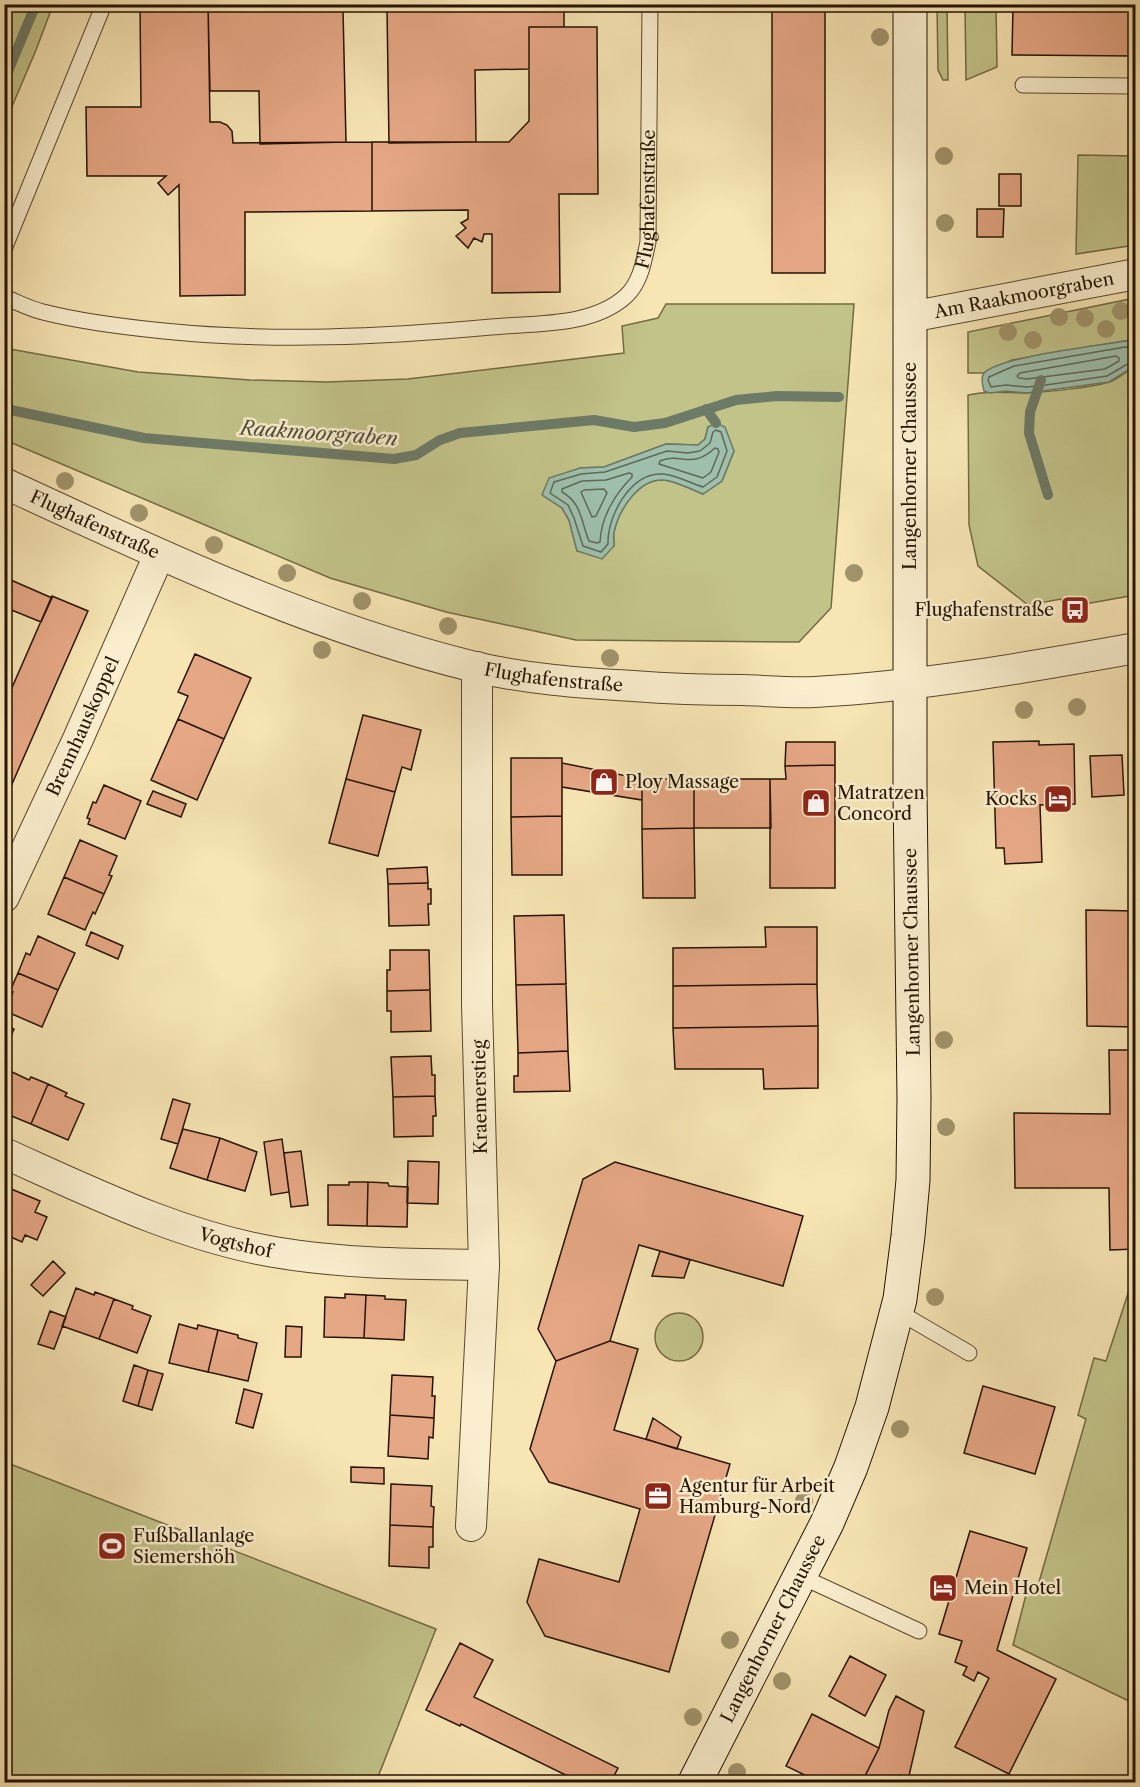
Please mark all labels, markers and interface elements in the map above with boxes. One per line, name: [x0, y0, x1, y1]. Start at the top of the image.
street label: Flughafenstraße: [631, 129, 660, 271]
street label: Am Raakmoorgraben: [931, 267, 1116, 323]
street label: Langenhorner Chaussee: [899, 362, 921, 570]
water label: Raakmoorgraben: [237, 415, 399, 450]
street label: Flughafenstraße: [27, 486, 163, 564]
bus stop icon: Flughafenstraße: [1059, 594, 1091, 626]
place label: Flughafenstraße: [914, 599, 1054, 621]
street label: Brennhauskoppel: [42, 653, 124, 800]
street label: Flughafenstraße: [482, 658, 624, 696]
shop icon: Ploy Massage: [588, 766, 620, 798]
place label: Ploy Massage: [625, 771, 739, 793]
place label: Matratzen Concord: [837, 782, 925, 825]
hotel icon: Kocks: [1042, 783, 1074, 815]
shop icon: Matratzen Concord: [800, 787, 832, 819]
place label: Kocks: [985, 788, 1037, 810]
street label: Langenhorner Chaussee: [899, 848, 925, 1056]
street label: Kraemerstieg: [468, 1039, 492, 1155]
street label: Vogtshof: [195, 1223, 277, 1263]
place label: Agentur für Arbeit Hamburg-Nord: [678, 1475, 835, 1518]
office icon: Agentur für Arbeit Hamburg-Nord: [642, 1480, 674, 1512]
place label: Fußballanlage Siemershöh: [133, 1525, 254, 1568]
sports icon: Fußballanlage Siemershöh: [96, 1530, 128, 1562]
street label: Langenhorner Chaussee: [716, 1531, 830, 1727]
hotel icon: Mein Hotel: [927, 1572, 959, 1604]
place label: Mein Hotel: [964, 1577, 1061, 1599]

